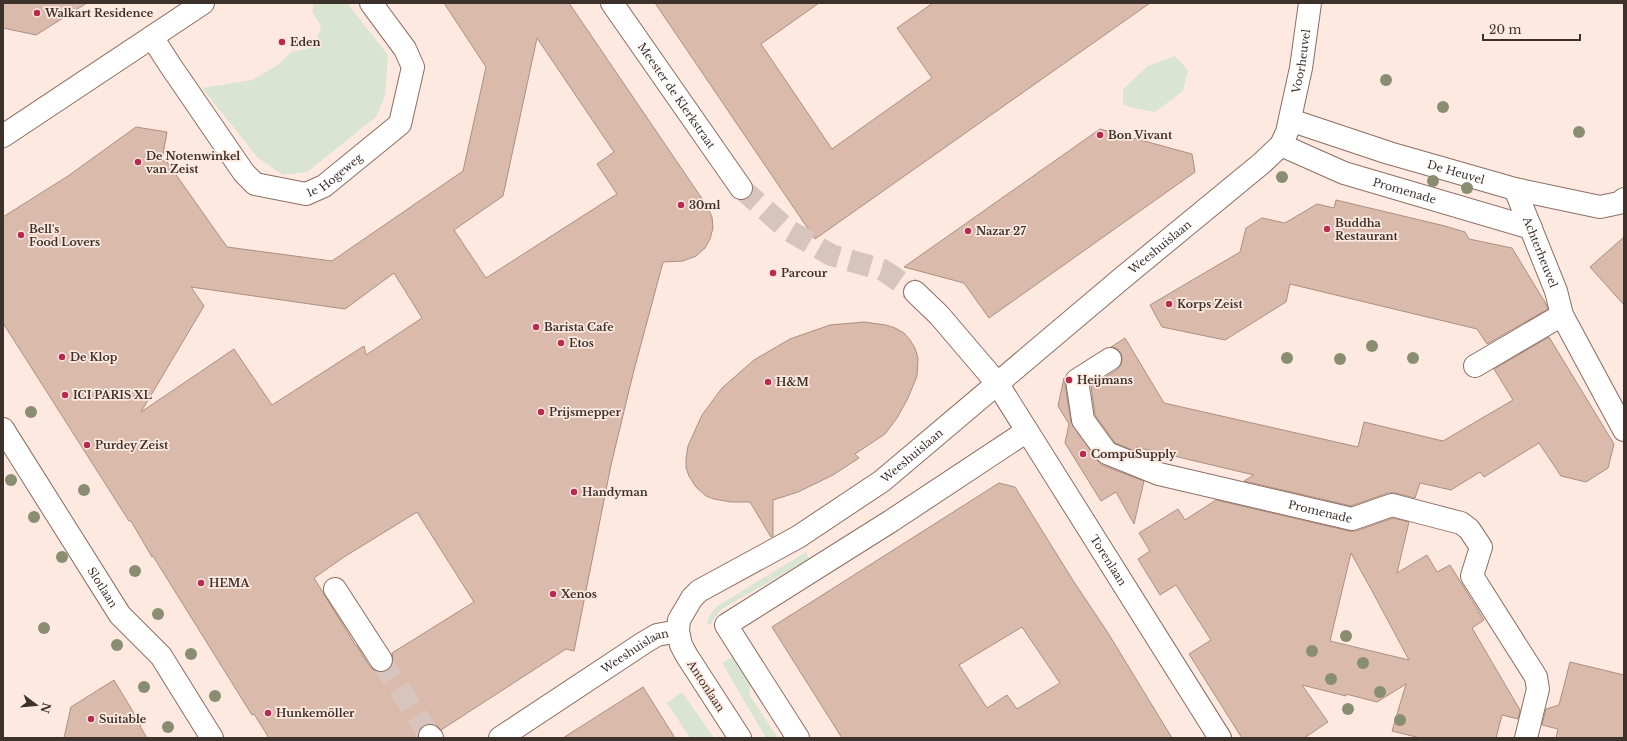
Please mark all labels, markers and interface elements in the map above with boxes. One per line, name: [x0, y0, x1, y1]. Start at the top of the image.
place label: Walkart Residence: [44, 6, 154, 20]
marker: Walkart Residence: [32, 8, 42, 18]
scale bar: [1483, 16, 1580, 42]
text: 20 m: [1489, 22, 1521, 37]
street label: Voorheuvel: [1288, 28, 1313, 96]
place label: Eden: [290, 35, 320, 49]
marker: Eden: [277, 37, 287, 47]
street label: Meester de Klerkstraat: [635, 40, 719, 152]
place label: Bon Vivant: [1108, 128, 1173, 142]
marker: Bon Vivant: [1095, 130, 1105, 140]
place label: De Notenwinkel van Zeist: [146, 149, 240, 176]
street label: 1e Hogeweg: [304, 150, 366, 200]
marker: De Notenwinkel van Zeist: [133, 157, 143, 167]
street label: De Heuvel: [1426, 157, 1487, 187]
street label: Promenade: [1371, 175, 1438, 207]
place label: 30ml: [689, 198, 720, 212]
marker: 30ml: [676, 200, 686, 210]
street label: Achterheuvel: [1519, 214, 1561, 290]
place label: Buddha Restaurant: [1335, 216, 1399, 243]
street label: Weeshuislaan: [1125, 217, 1194, 277]
place label: Bell's Food Lovers: [29, 222, 100, 249]
place label: Nazar 27: [976, 224, 1026, 238]
marker: Buddha Restaurant: [1322, 224, 1332, 234]
marker: Nazar 27: [963, 226, 973, 236]
marker: Bell's Food Lovers: [16, 230, 26, 240]
place label: Parcour: [781, 266, 828, 280]
marker: Parcour: [768, 268, 778, 278]
place label: Korps Zeist: [1177, 297, 1243, 311]
marker: Korps Zeist: [1164, 299, 1174, 309]
place label: Barista Cafe: [544, 320, 614, 334]
marker: Barista Cafe: [531, 322, 541, 332]
place label: Etos: [569, 336, 594, 350]
marker: Etos: [556, 338, 566, 348]
place label: De Klop: [70, 350, 118, 364]
marker: De Klop: [57, 352, 67, 362]
place label: Heijmans: [1077, 373, 1133, 387]
place label: H&M: [776, 375, 809, 389]
marker: Heijmans: [1064, 375, 1074, 385]
marker: H&M: [763, 377, 773, 387]
place label: ICI PARIS XL: [73, 388, 152, 402]
marker: ICI PARIS XL: [60, 390, 70, 400]
place label: Prijsmepper: [549, 405, 621, 419]
marker: Prijsmepper: [536, 407, 546, 417]
street label: Weeshuislaan: [877, 425, 946, 486]
place label: Purdey Zeist: [95, 438, 169, 452]
marker: Purdey Zeist: [82, 440, 92, 450]
place label: CompuSupply: [1091, 447, 1177, 461]
marker: CompuSupply: [1078, 449, 1088, 459]
place label: Handyman: [582, 485, 648, 499]
marker: Handyman: [569, 487, 579, 497]
street label: Promenade: [1287, 497, 1354, 526]
street label: Torenlaan: [1087, 532, 1130, 589]
street label: Slotlaan: [85, 564, 121, 611]
place label: HEMA: [209, 576, 250, 590]
marker: HEMA: [196, 578, 206, 588]
place label: Xenos: [560, 587, 597, 601]
marker: Xenos: [548, 589, 558, 599]
street label: Weeshuislaan: [598, 626, 670, 677]
street label: Antonlaan: [684, 657, 728, 715]
north arrow: [16, 685, 56, 725]
text: N: [37, 701, 54, 715]
place label: Hunkemöller: [276, 706, 355, 720]
marker: Hunkemöller: [263, 708, 273, 718]
place label: Suitable: [99, 712, 147, 726]
marker: Suitable: [86, 714, 96, 724]

